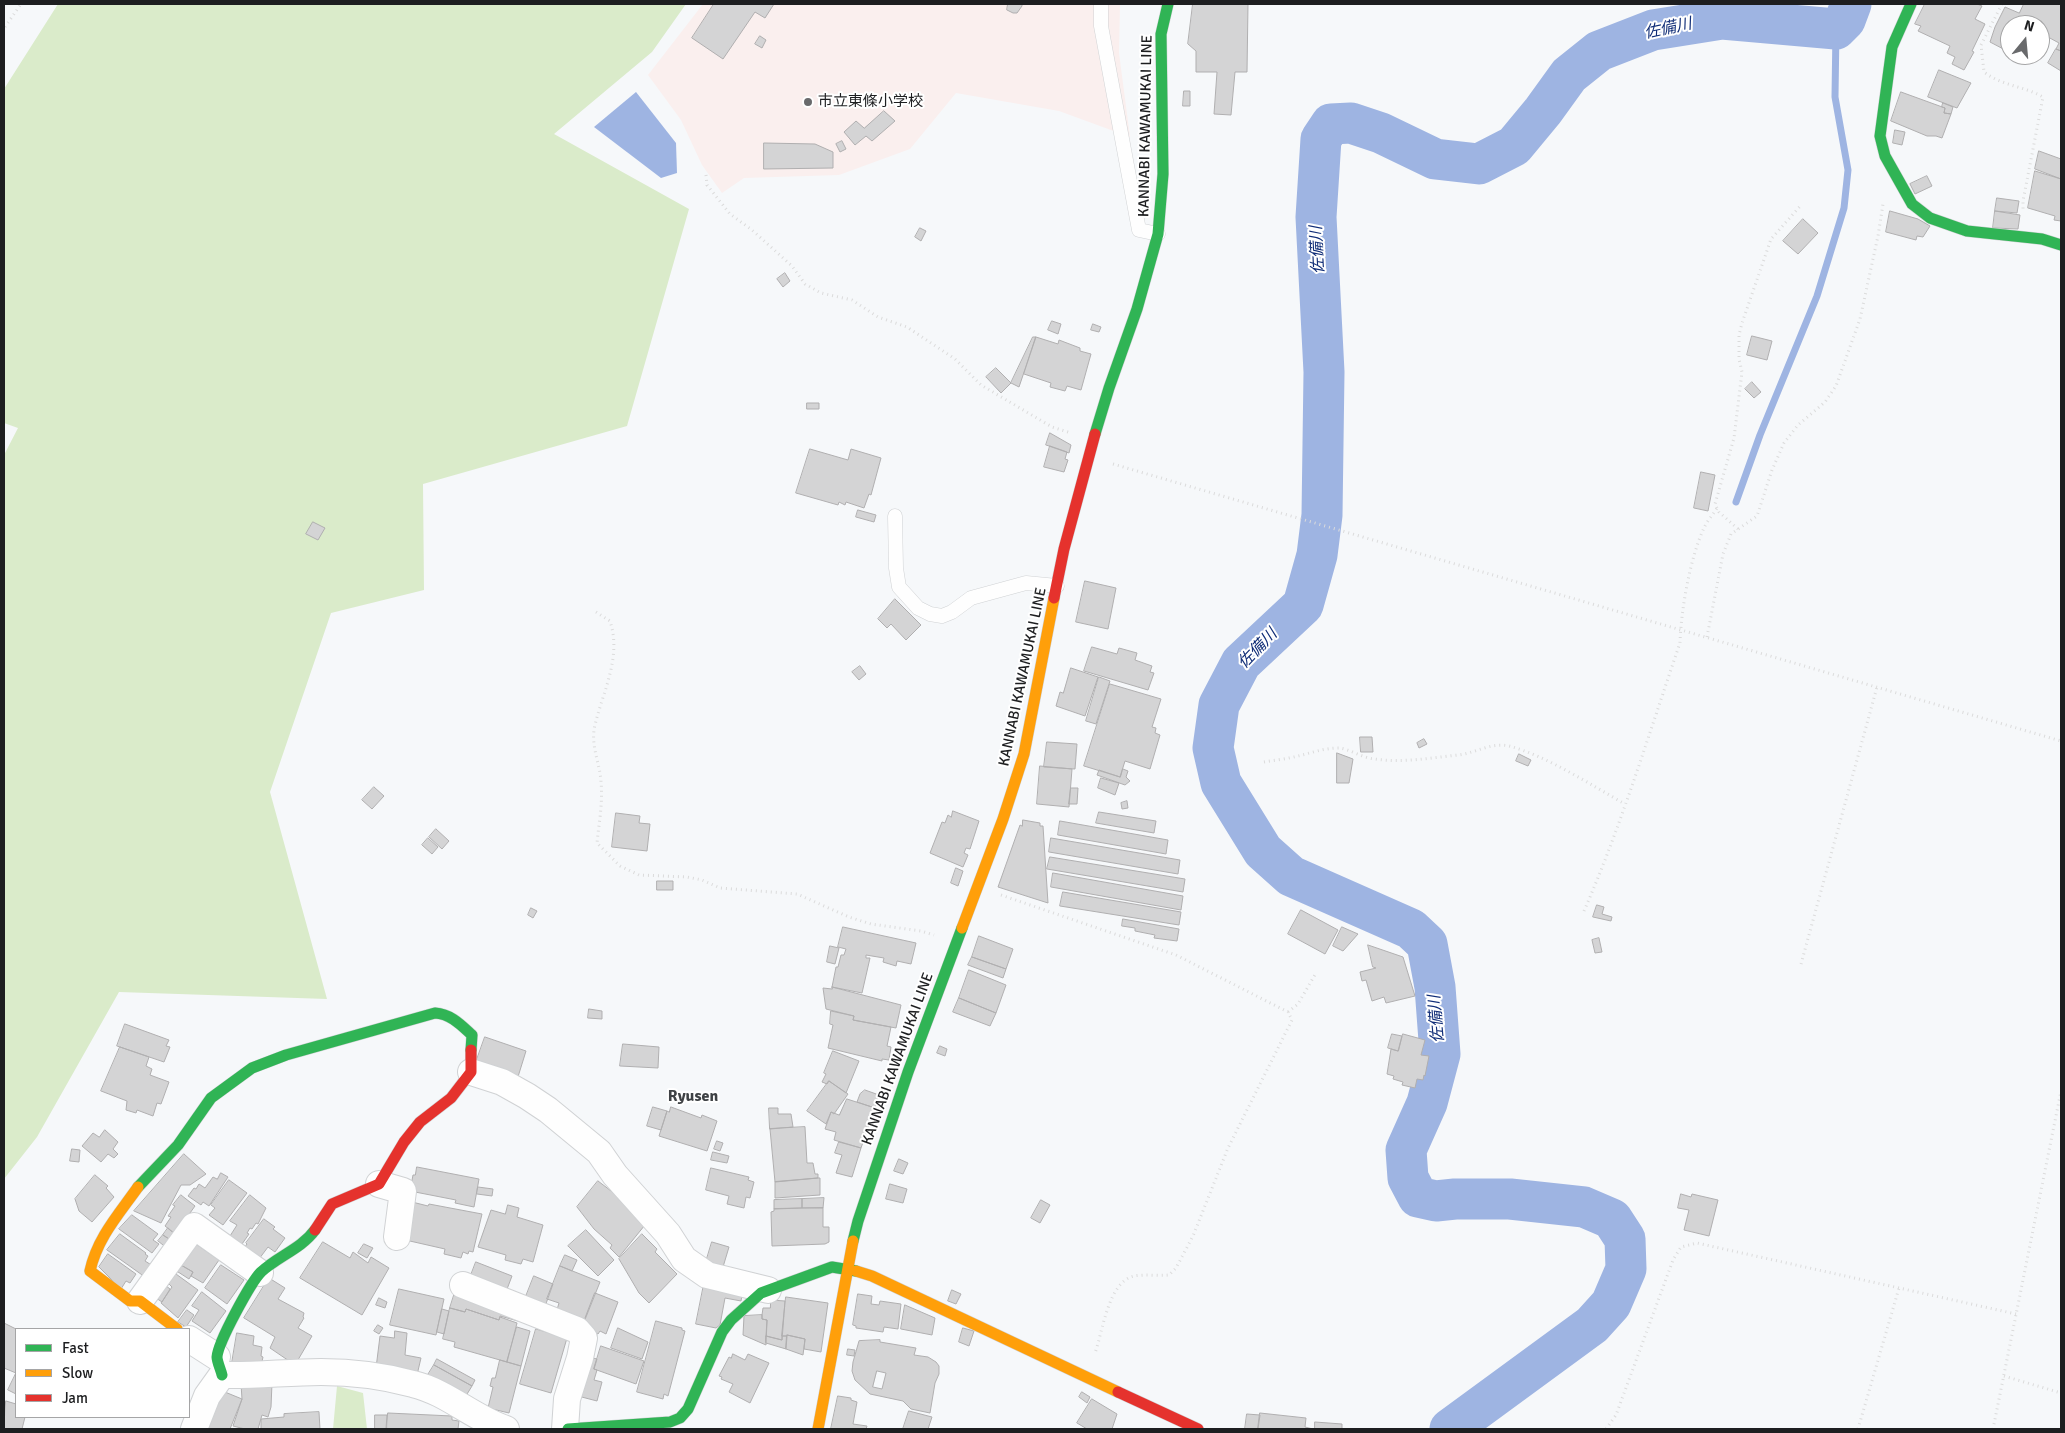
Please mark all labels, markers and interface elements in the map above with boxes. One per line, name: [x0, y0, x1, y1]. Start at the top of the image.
water label: 佐備川: [1643, 15, 1693, 43]
north arrow: [2000, 15, 2050, 65]
text: N: [2022, 17, 2036, 36]
street label: KANNABI KAWAMUKAI LINE: [1135, 35, 1157, 217]
place label: 市立東條小学校: [818, 93, 923, 111]
marker: 市立東條小学校: [802, 96, 814, 108]
water label: 佐備川: [1307, 226, 1329, 274]
street label: KANNABI KAWAMUKAI LINE: [995, 586, 1051, 768]
water label: 佐備川: [1234, 625, 1282, 673]
street label: KANNABI KAWAMUKAI LINE: [858, 970, 938, 1148]
water label: 佐備川: [1425, 994, 1449, 1044]
district label: Ryusen: [668, 1087, 718, 1107]
legend: [15, 1328, 190, 1418]
text: Fast: [62, 1339, 89, 1357]
text: Slow: [62, 1364, 93, 1382]
text: Jam: [62, 1389, 88, 1407]

